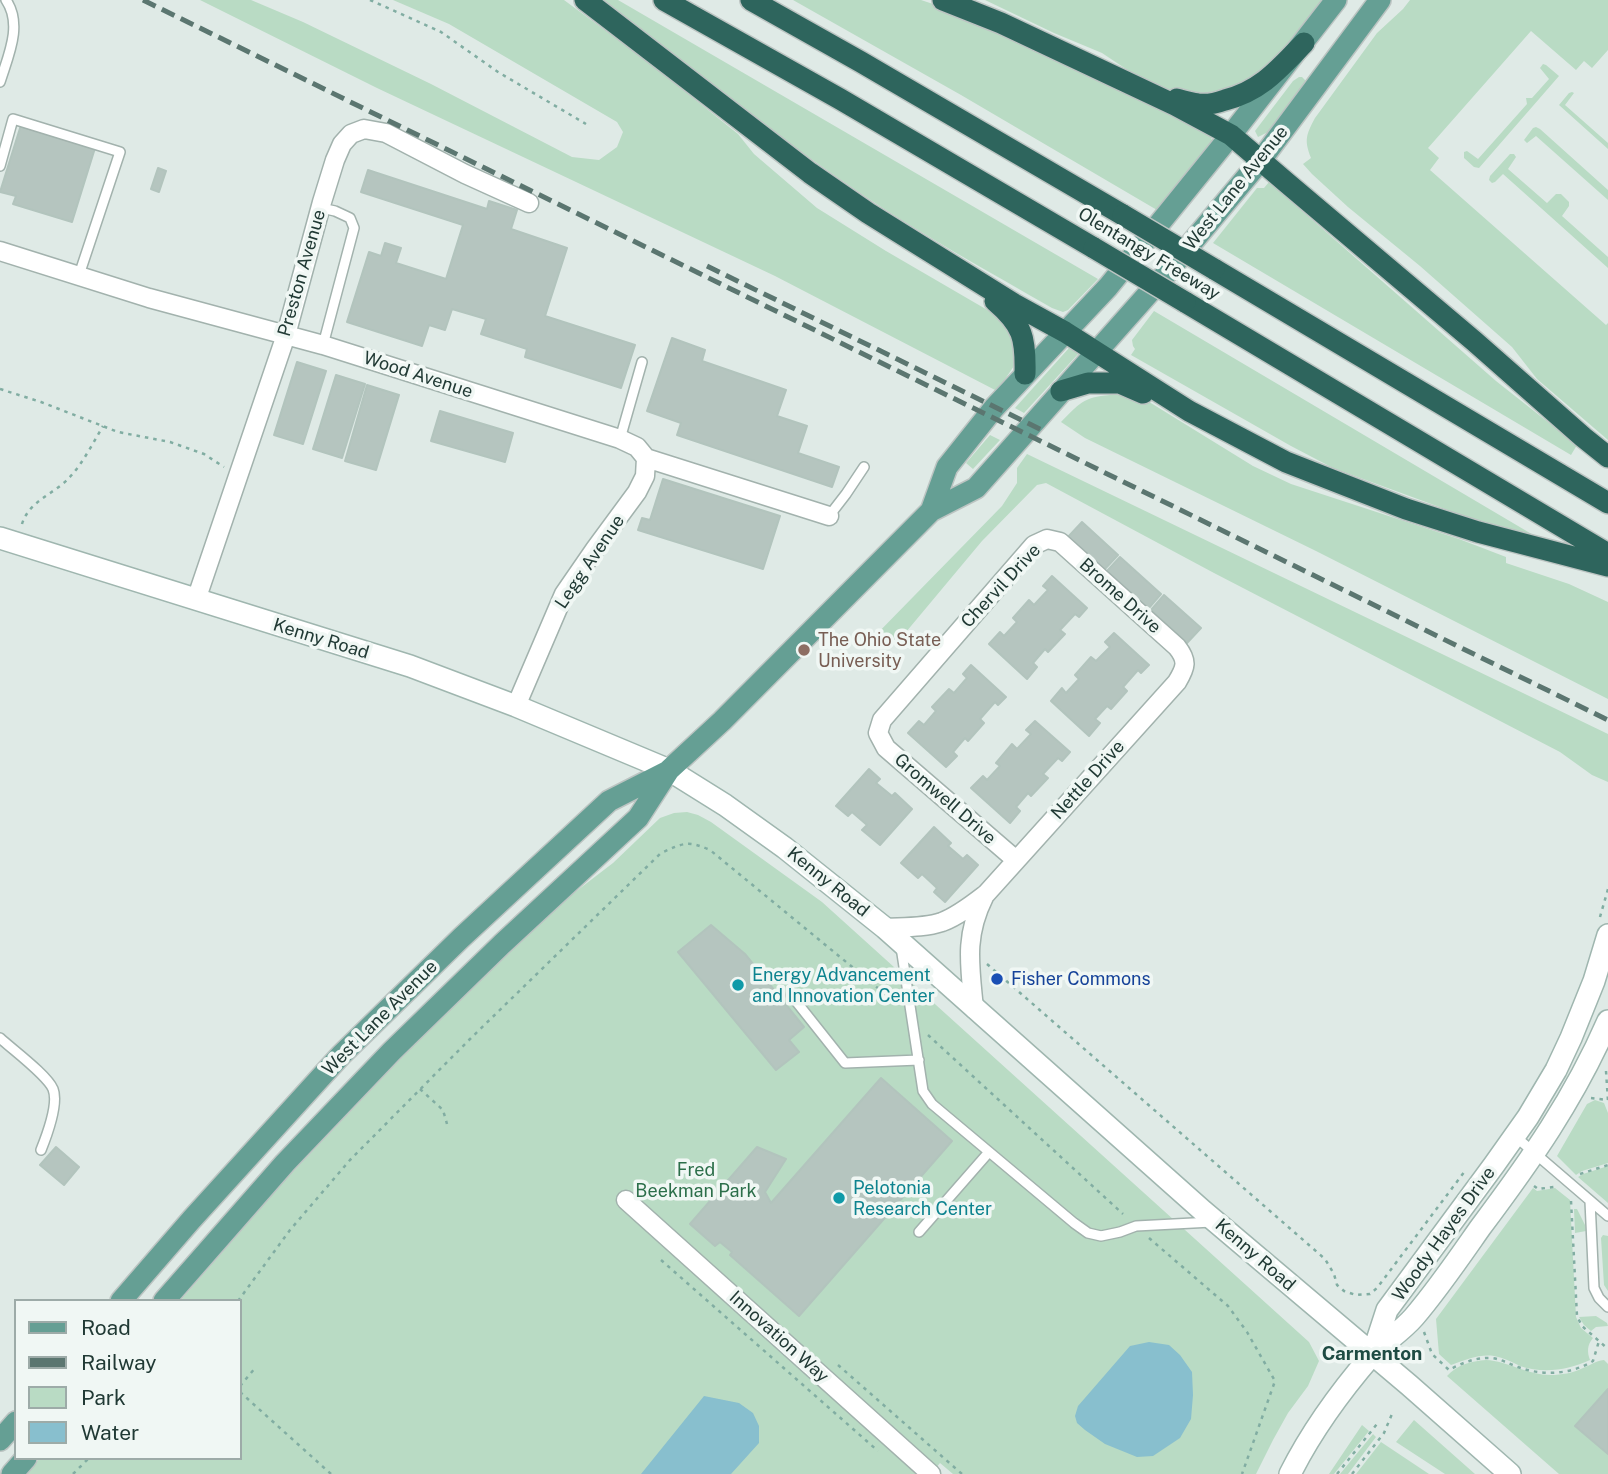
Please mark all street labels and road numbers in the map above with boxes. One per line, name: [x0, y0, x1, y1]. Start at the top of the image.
street label: West Lane Avenue: [1179, 122, 1293, 254]
street label: Olentangy Freeway: [1074, 203, 1224, 305]
street label: Preston Avenue: [274, 207, 330, 339]
street label: Wood Avenue: [361, 347, 475, 403]
street label: Legg Avenue: [551, 511, 629, 613]
street label: Chervil Drive: [957, 540, 1045, 632]
street label: Brome Drive: [1075, 554, 1165, 638]
street label: Kenny Road: [270, 614, 372, 664]
street label: Nettle Drive: [1047, 736, 1129, 824]
street label: Gromwell Drive: [890, 749, 1000, 849]
street label: Kenny Road: [783, 842, 873, 922]
street label: West Lane Avenue: [318, 956, 442, 1080]
street label: Woody Hayes Drive: [1388, 1163, 1500, 1305]
street label: Kenny Road: [1211, 1214, 1299, 1296]
street label: Innovation Way: [725, 1287, 833, 1387]

